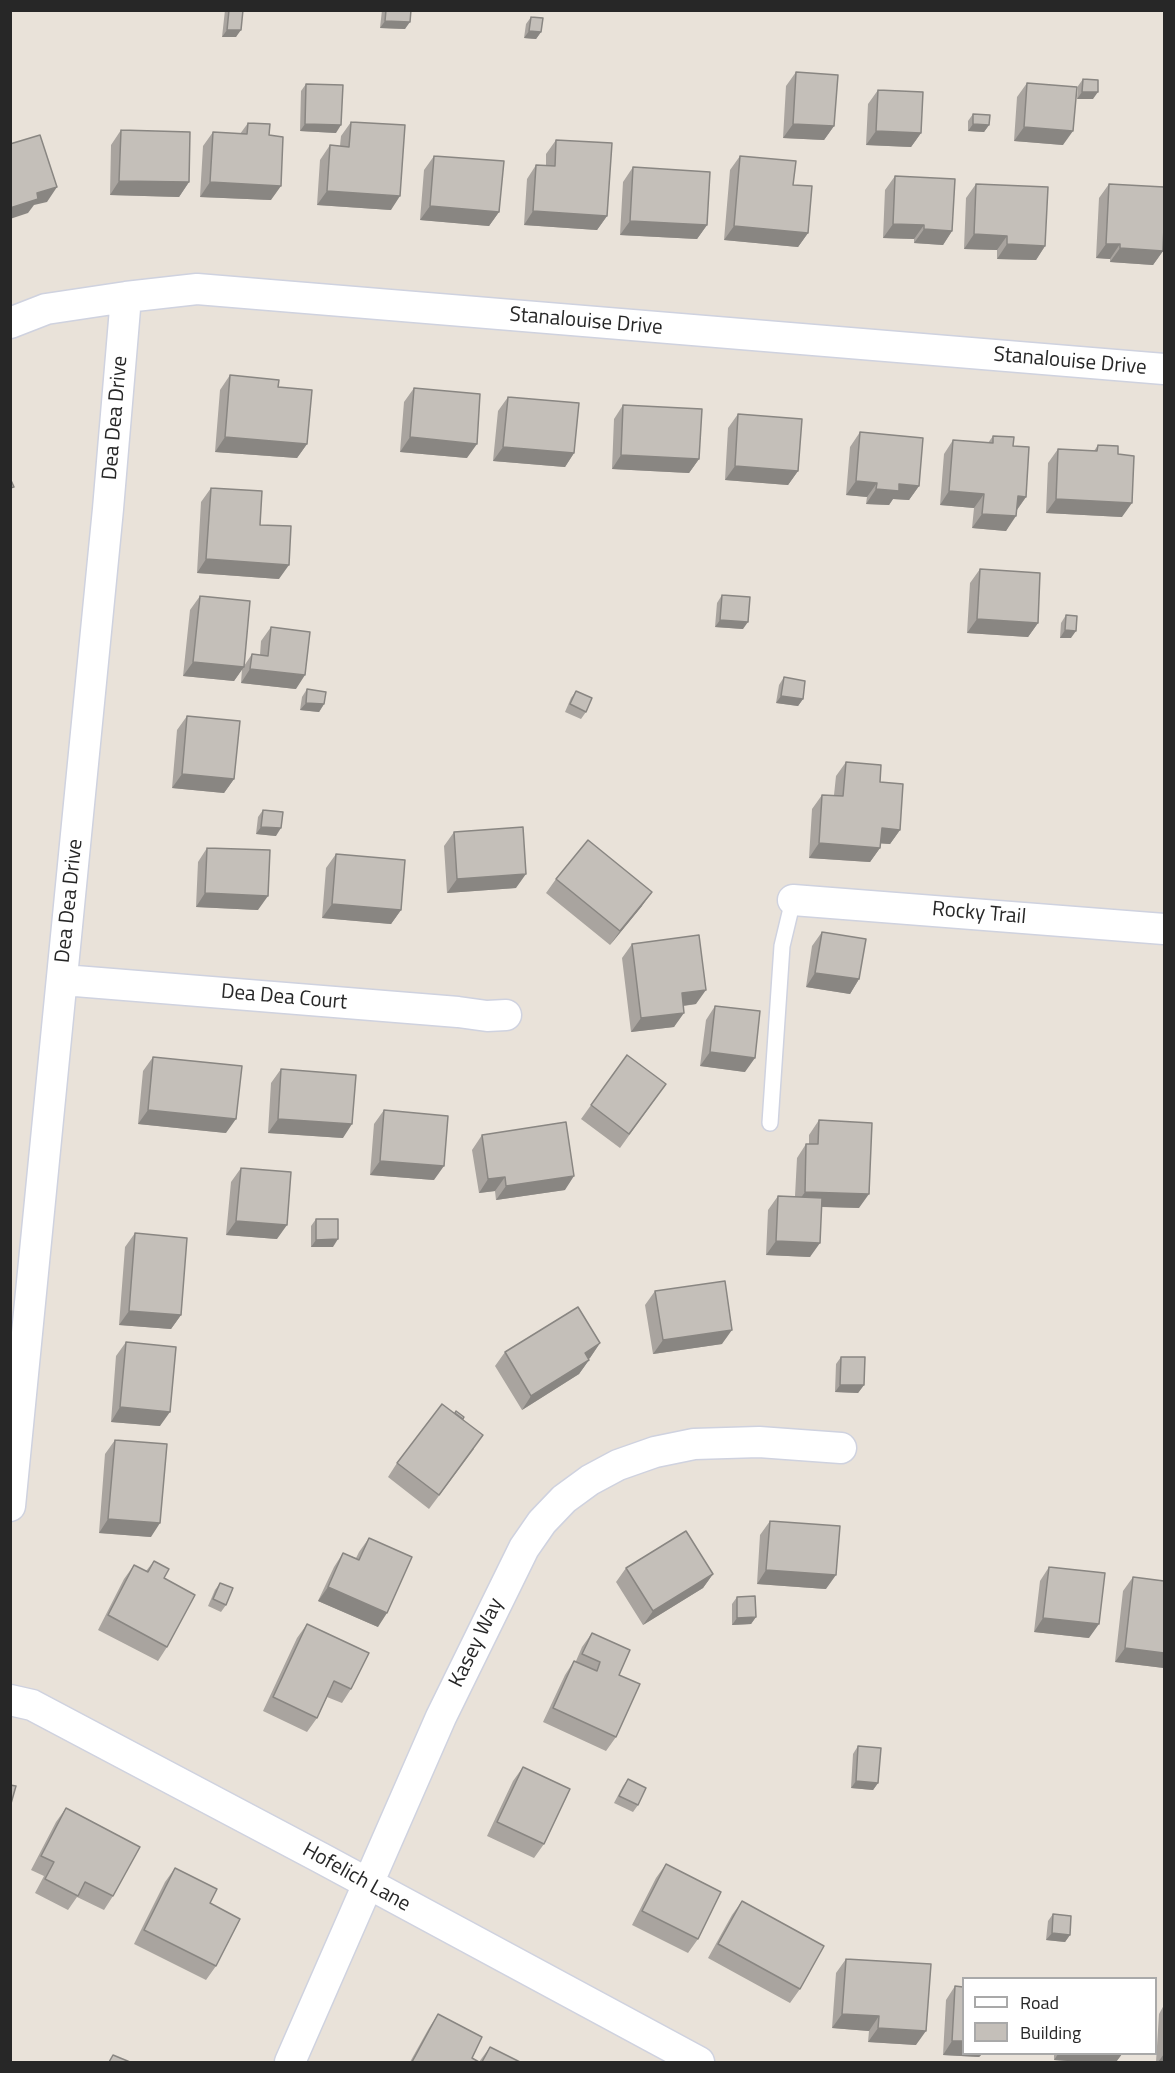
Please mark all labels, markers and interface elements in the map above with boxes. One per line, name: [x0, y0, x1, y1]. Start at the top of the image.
street label: Stanalouise Drive: [508, 303, 664, 341]
street label: Stanalouise Drive: [992, 343, 1148, 381]
street label: Dea Dea Drive: [98, 355, 134, 481]
street label: Dea Dea Drive: [51, 838, 89, 964]
street label: Rocky Trail: [931, 897, 1027, 931]
street label: Dea Dea Court: [220, 980, 348, 1016]
street label: Kasey Way: [445, 1594, 509, 1692]
street label: Hofelich Lane: [298, 1838, 414, 1918]
legend: [962, 1977, 1157, 2055]
text: Road: [1020, 1989, 1059, 2016]
text: Building: [1020, 2019, 1081, 2046]

